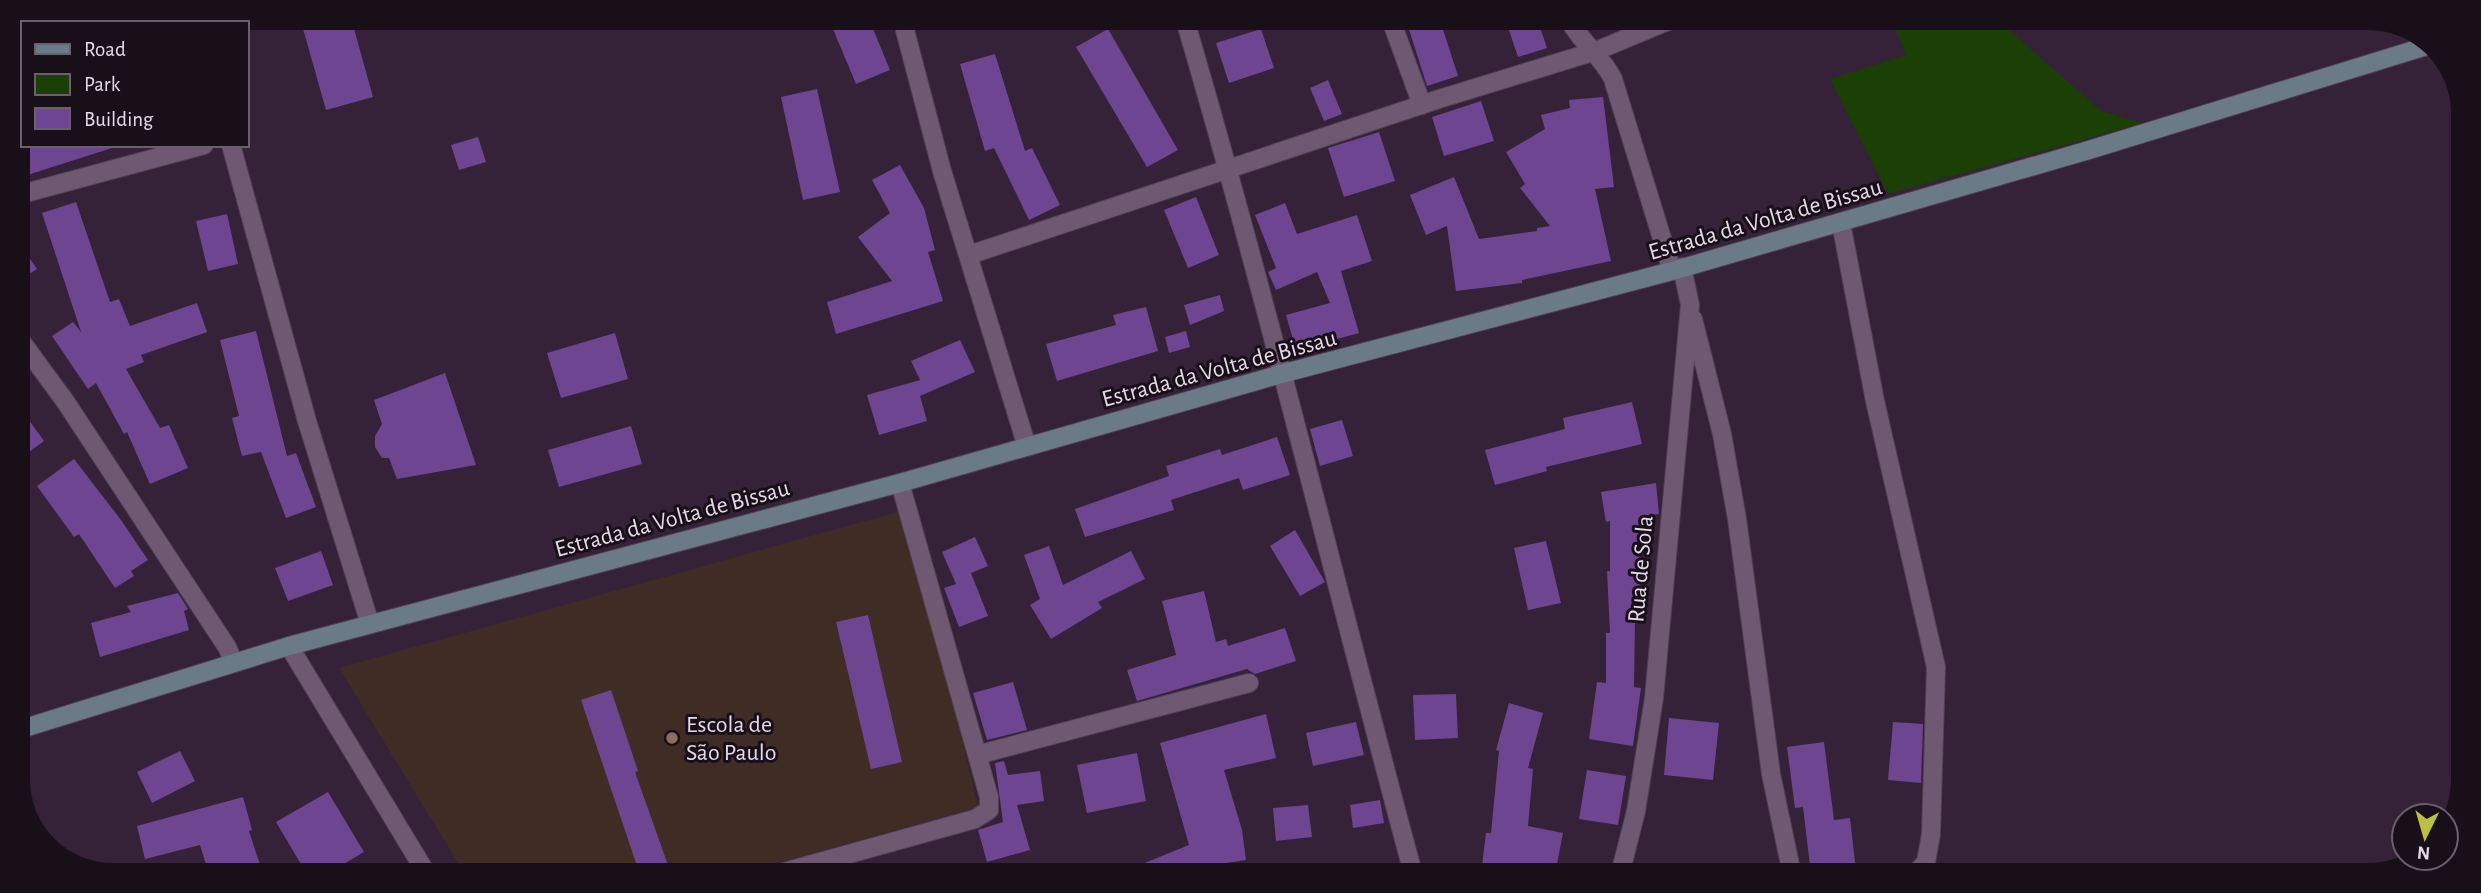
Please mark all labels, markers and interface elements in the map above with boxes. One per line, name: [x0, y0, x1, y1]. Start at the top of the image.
legend: [21, 21, 248, 147]
text: Road: [84, 39, 126, 60]
text: Park: [84, 74, 121, 95]
text: Building: [84, 109, 154, 130]
street label: Estrada da Volta de Bissau: [1646, 175, 1885, 265]
street label: Estrada da Volta de Bissau: [1099, 326, 1339, 412]
street label: Estrada da Volta de Bissau: [552, 476, 792, 562]
street label: Rua de Sola: [1624, 515, 1658, 624]
place label: Escola de São Paulo: [686, 713, 777, 765]
marker: Escola de São Paulo: [664, 730, 680, 746]
north arrow: [2390, 802, 2460, 872]
text: N: [2416, 842, 2431, 862]

